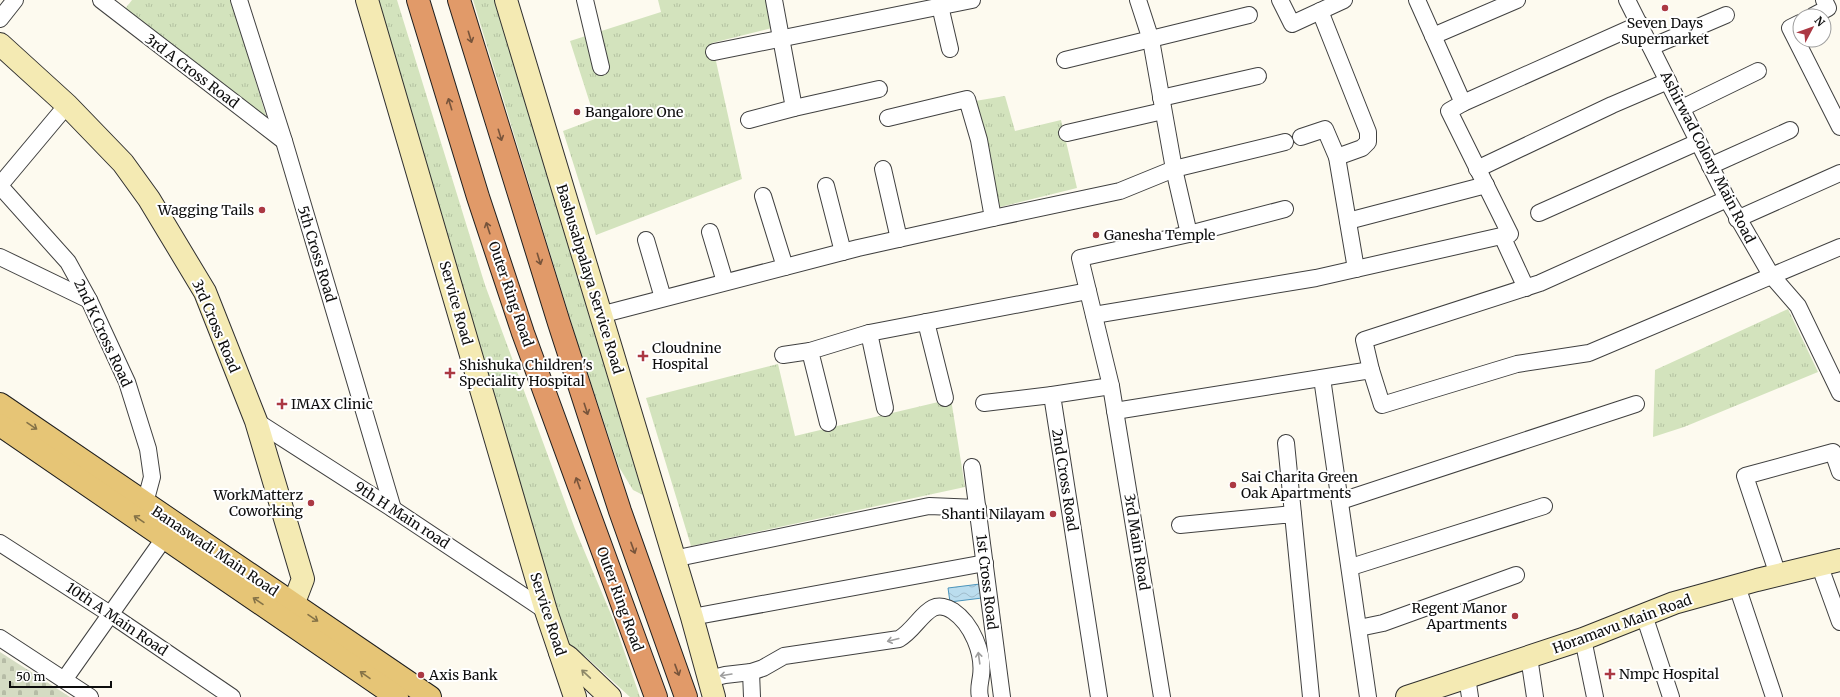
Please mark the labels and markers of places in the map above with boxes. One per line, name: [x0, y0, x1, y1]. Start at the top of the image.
marker: Seven Days Supermarket: [1660, 3, 1670, 13]
place label: Seven Days Supermarket: [1621, 14, 1710, 48]
place label: Bangalore One: [585, 103, 683, 121]
marker: Bangalore One: [572, 107, 582, 117]
place label: Wagging Tails: [157, 201, 254, 219]
marker: Wagging Tails: [257, 205, 267, 215]
place label: Ganesha Temple: [1104, 226, 1215, 244]
marker: Ganesha Temple: [1091, 230, 1101, 240]
place label: Cloudnine Hospital: [652, 339, 721, 373]
marker: Cloudnine Hospital: [637, 350, 649, 362]
place label: Shishuka Children's Speciality Hospital: [459, 356, 593, 390]
marker: Shishuka Children's Speciality Hospital: [444, 367, 456, 379]
place label: IMAX Clinic: [291, 395, 373, 413]
marker: IMAX Clinic: [276, 398, 288, 410]
place label: Sai Charita Green Oak Apartments: [1241, 468, 1358, 502]
marker: Sai Charita Green Oak Apartments: [1228, 480, 1238, 490]
place label: WorkMatterz Coworking: [212, 486, 304, 520]
marker: WorkMatterz Coworking: [306, 498, 316, 508]
place label: Shanti Nilayam: [941, 505, 1045, 523]
marker: Shanti Nilayam: [1048, 509, 1058, 519]
place label: Regent Manor Apartments: [1412, 599, 1507, 633]
marker: Regent Manor Apartments: [1510, 611, 1520, 621]
place label: Nmpc Hospital: [1619, 665, 1720, 683]
place label: Axis Bank: [428, 666, 498, 684]
marker: Nmpc Hospital: [1604, 668, 1616, 680]
marker: Axis Bank: [416, 670, 426, 680]

